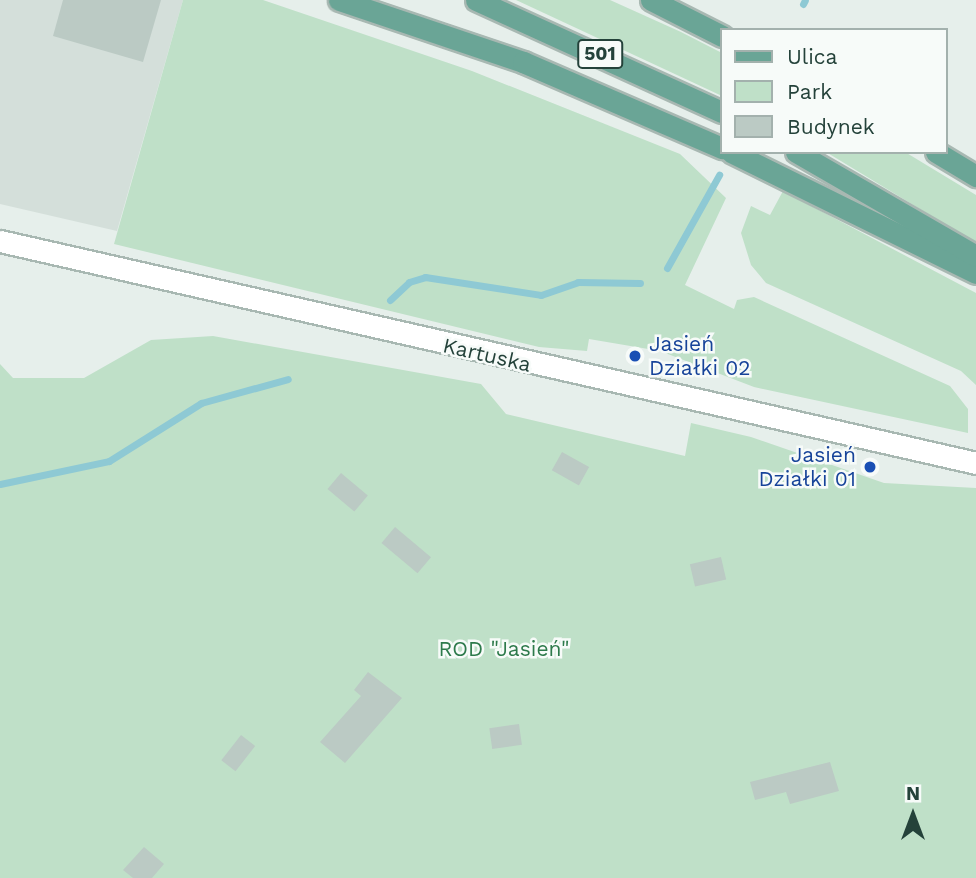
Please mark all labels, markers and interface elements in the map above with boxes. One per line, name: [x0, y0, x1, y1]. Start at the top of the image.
legend: [720, 28, 948, 154]
road number: 501: [576, 38, 624, 70]
text: Ulica: [787, 44, 837, 69]
text: Park: [787, 79, 832, 104]
text: Budynek: [787, 114, 875, 139]
place label: Jasień Działki 02: [649, 331, 750, 381]
street label: Kartuska: [440, 333, 534, 377]
marker: Jasień Działki 02: [627, 348, 643, 364]
place label: Jasień Działki 01: [759, 442, 856, 492]
marker: Jasień Działki 01: [862, 459, 878, 475]
park label: ROD "Jasień": [439, 636, 569, 662]
north arrow: [878, 780, 948, 850]
text: N: [906, 782, 920, 805]

